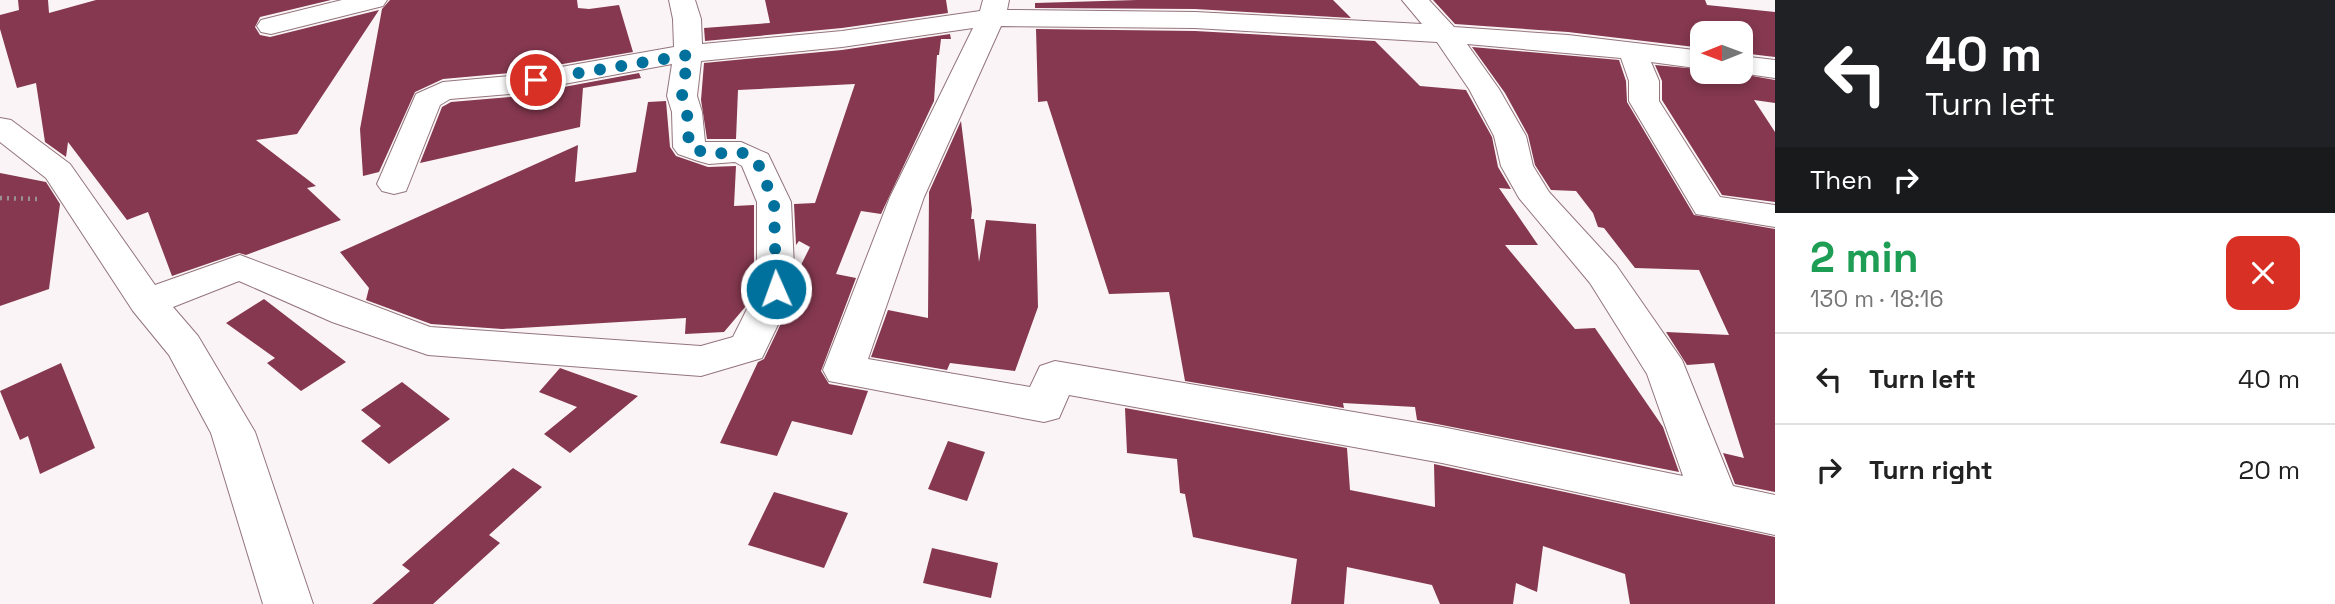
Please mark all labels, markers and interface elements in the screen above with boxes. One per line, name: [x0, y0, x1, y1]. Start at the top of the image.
north arrow: [1690, 21, 1754, 84]
map controls: [1690, 21, 1753, 84]
text: 40 m: [1925, 23, 2042, 85]
icon: left: [1810, 28, 1901, 119]
pin: [506, 50, 566, 110]
icon: arrive: [517, 61, 555, 99]
text: Turn left: [1925, 84, 2055, 124]
icon: right: [1887, 161, 1925, 199]
text: Then: [1810, 163, 1873, 197]
text: 2 min: [1810, 231, 1919, 284]
button: close: [2226, 236, 2300, 310]
position arrow: [739, 252, 813, 326]
text: 130 m · 18:16: [1810, 284, 1944, 314]
icon: left: [1810, 360, 1848, 398]
text: Turn left: [1869, 362, 1976, 396]
text: 40 m: [2238, 362, 2300, 396]
icon: right: [1810, 451, 1848, 489]
text: Turn right: [1869, 453, 1993, 487]
text: 20 m: [2239, 453, 2300, 487]

